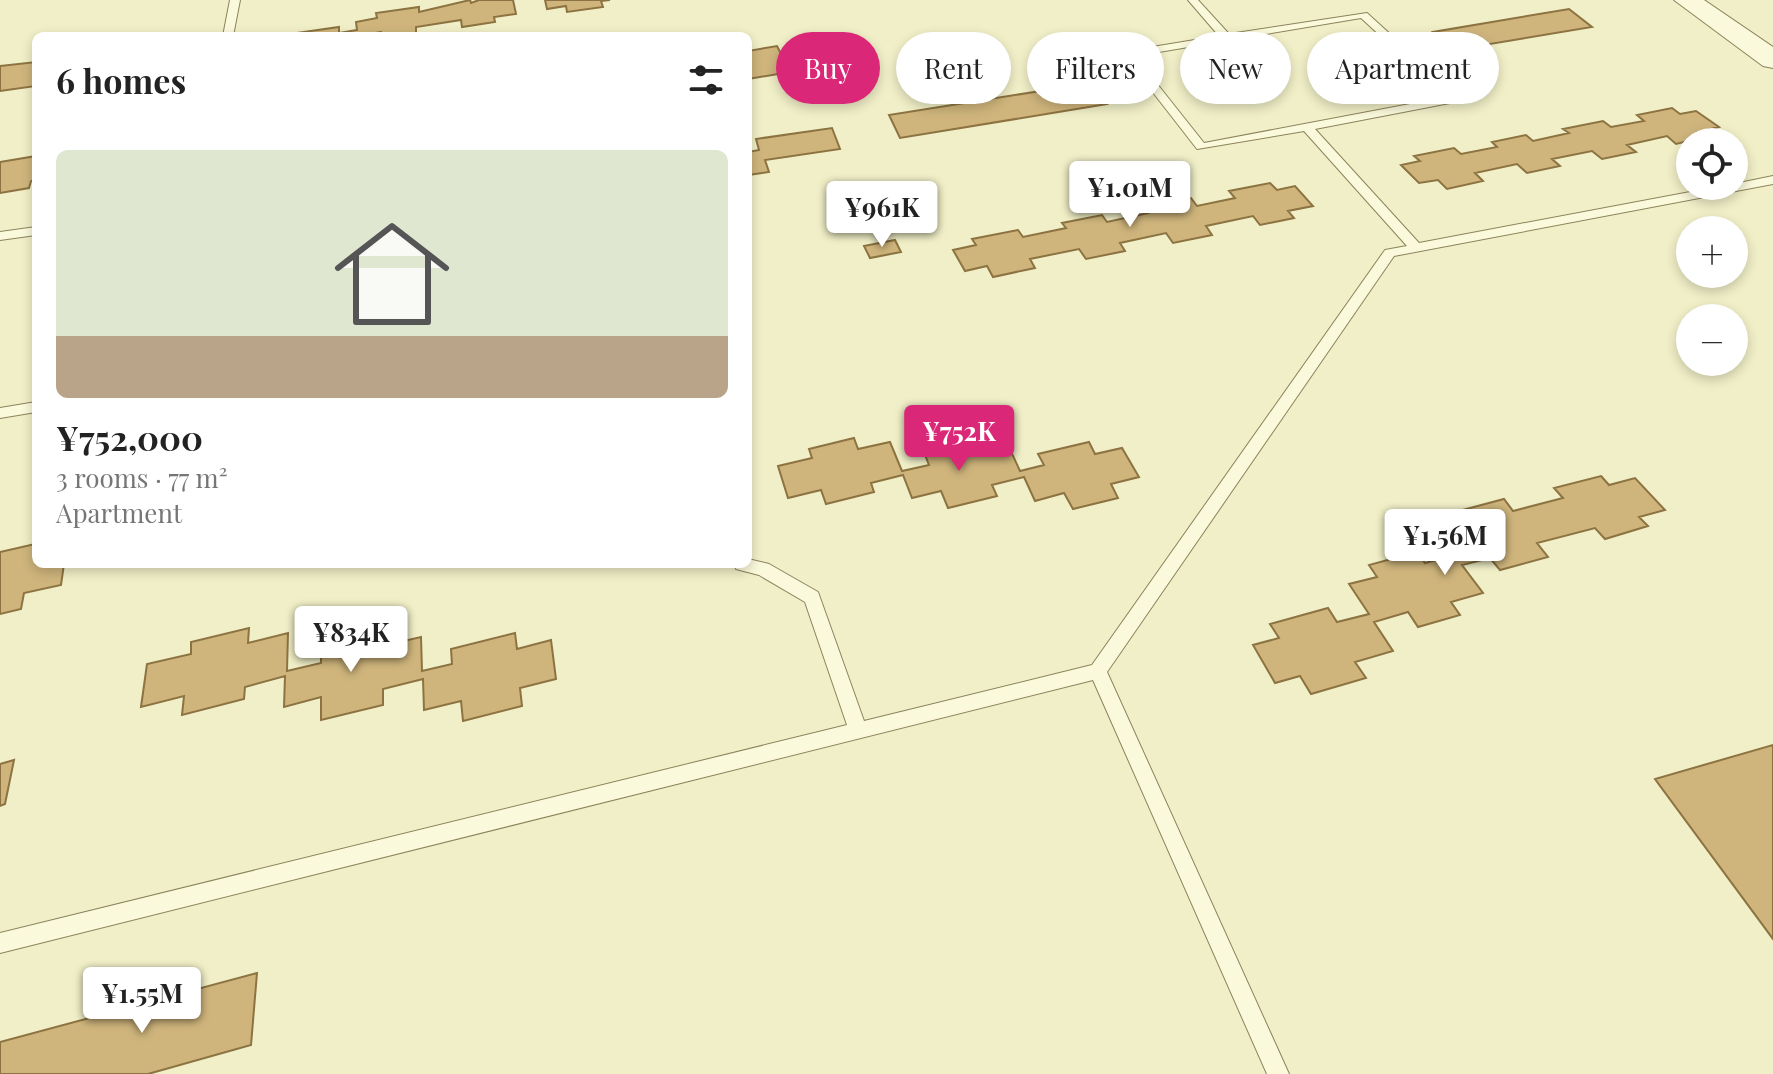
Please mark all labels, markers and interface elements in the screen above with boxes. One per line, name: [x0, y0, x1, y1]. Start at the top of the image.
chip: Buy: [776, 32, 880, 104]
chip: Rent: [896, 32, 1011, 104]
chip: Filters: [1027, 32, 1164, 104]
chip: New: [1180, 32, 1291, 104]
chip: Apartment: [1307, 32, 1499, 104]
text: 6 homes: [56, 57, 186, 103]
icon: filters: [684, 58, 728, 102]
map controls: [1676, 128, 1748, 376]
button: locate: [1676, 128, 1748, 200]
pin: ¥1.01M: [1065, 161, 1195, 229]
text: ¥1.01M: [1087, 169, 1173, 204]
pin: ¥961K: [826, 181, 938, 249]
text: ¥961K: [844, 189, 920, 224]
icon: home: [320, 202, 464, 346]
button: +: [1676, 216, 1748, 288]
button: −: [1676, 304, 1748, 376]
pin: ¥752K: [903, 405, 1015, 473]
text: ¥752K: [922, 413, 996, 448]
text: ¥752,000: [56, 414, 203, 460]
text: 3 rooms · 77 m²: [56, 460, 227, 495]
text: Apartment: [56, 495, 182, 530]
pin: ¥1.56M: [1380, 509, 1510, 577]
text: ¥1.56M: [1403, 517, 1487, 552]
pin: ¥834K: [295, 606, 407, 674]
text: ¥834K: [313, 614, 389, 649]
pin: ¥1.55M: [77, 967, 207, 1035]
text: ¥1.55M: [101, 975, 183, 1010]

